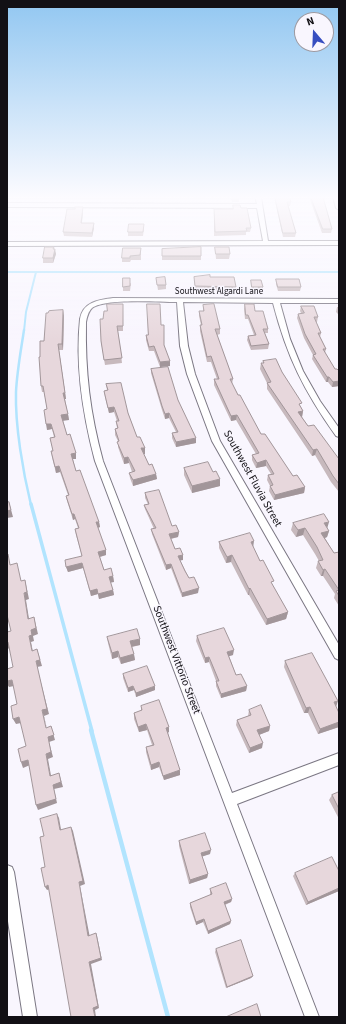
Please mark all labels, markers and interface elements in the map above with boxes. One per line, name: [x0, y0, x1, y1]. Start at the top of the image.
north arrow: [294, 12, 334, 52]
text: N: [304, 13, 316, 29]
street label: Southwest Algardi Lane: [175, 287, 263, 297]
street label: Southwest Fluvia Street: [220, 428, 284, 530]
street label: Southwest Vittorio Street: [149, 604, 203, 716]

